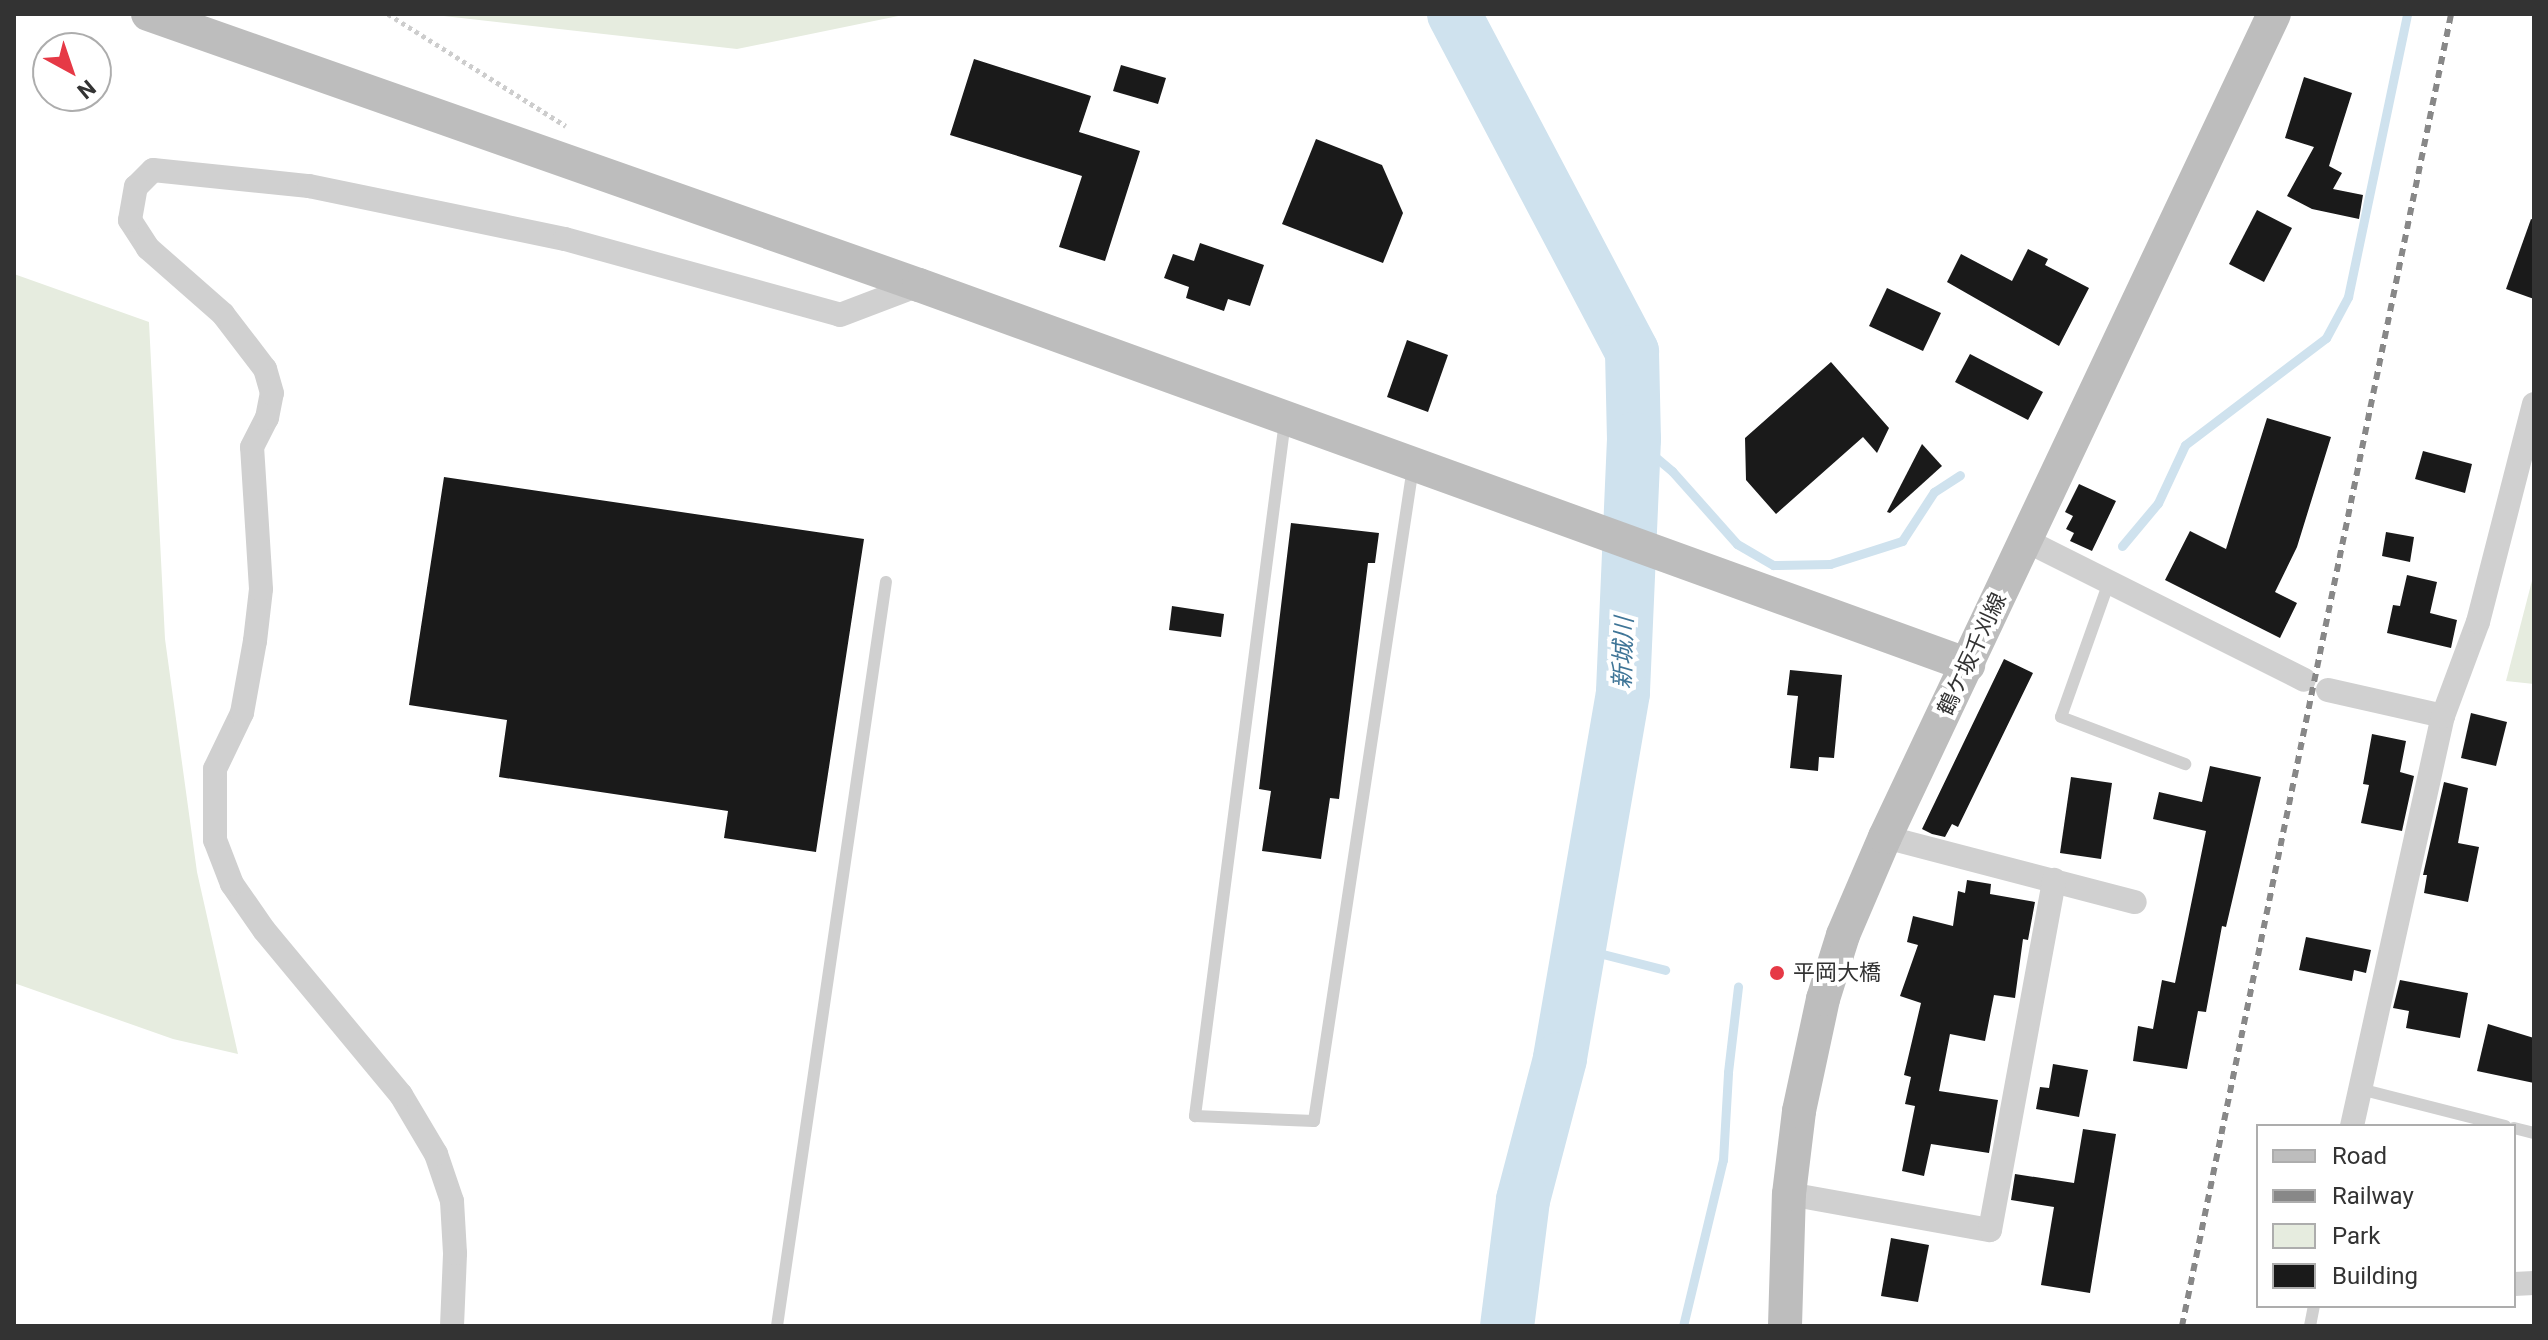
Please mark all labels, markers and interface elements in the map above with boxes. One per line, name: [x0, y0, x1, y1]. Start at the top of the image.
north arrow: [32, 32, 112, 112]
text: N: [72, 75, 100, 104]
street label: 鶴ケ坂千刈線: [1932, 589, 2012, 719]
water label: 新城川: [1608, 617, 1640, 689]
place label: 平岡大橋: [1793, 960, 1881, 986]
marker: 平岡大橋: [1768, 964, 1786, 982]
legend: [2256, 1124, 2516, 1308]
text: Road: [2332, 1142, 2387, 1170]
text: Railway: [2332, 1182, 2414, 1210]
text: Park: [2332, 1222, 2380, 1250]
text: Building: [2332, 1262, 2418, 1290]

